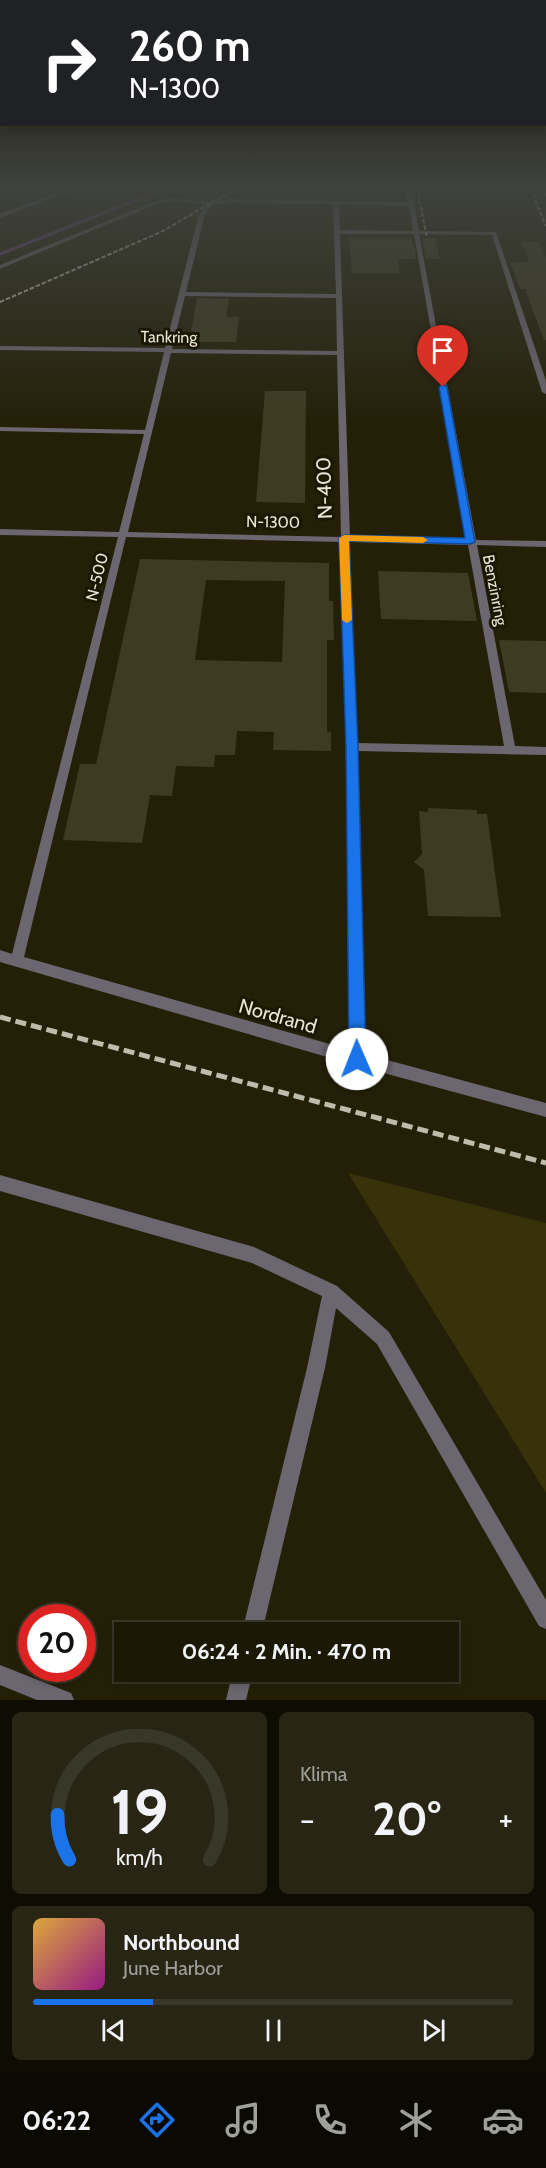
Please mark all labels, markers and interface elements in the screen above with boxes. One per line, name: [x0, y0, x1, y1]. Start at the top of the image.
text: 260 m: [129, 20, 250, 72]
icon: right: [30, 24, 108, 102]
text: N-1300: [129, 72, 220, 105]
pin: [417, 325, 468, 387]
street label: Tankring: [140, 327, 199, 347]
icon: arrive: [426, 334, 459, 367]
street label: N-400: [311, 457, 337, 519]
street label: N-1300: [246, 512, 300, 532]
street label: N-500: [82, 551, 112, 603]
street label: Benzinring: [479, 553, 511, 628]
street label: Nordrand: [236, 993, 320, 1039]
position arrow: [325, 1027, 389, 1091]
speed limit sign: 20: [18, 1604, 96, 1682]
text: 06:24 · 2 Min. · 470 m: [182, 1638, 391, 1665]
text: Klima: [300, 1762, 347, 1786]
text: 19: [110, 1774, 169, 1850]
text: 20°: [372, 1792, 441, 1846]
text: −: [300, 1799, 315, 1839]
text: +: [498, 1799, 513, 1839]
text: km/h: [116, 1844, 163, 1870]
text: Northbound: [123, 1929, 240, 1956]
text: June Harbor: [123, 1956, 223, 1980]
icon: previous: [97, 2014, 130, 2047]
icon: pause: [257, 2014, 290, 2047]
icon: next: [417, 2014, 450, 2047]
icon: directions: [136, 2099, 178, 2141]
icon: music: [222, 2099, 264, 2141]
icon: phone: [309, 2099, 351, 2141]
icon: climate: [395, 2099, 437, 2141]
icon: car: [482, 2099, 524, 2141]
text: 06:22: [22, 2104, 91, 2137]

